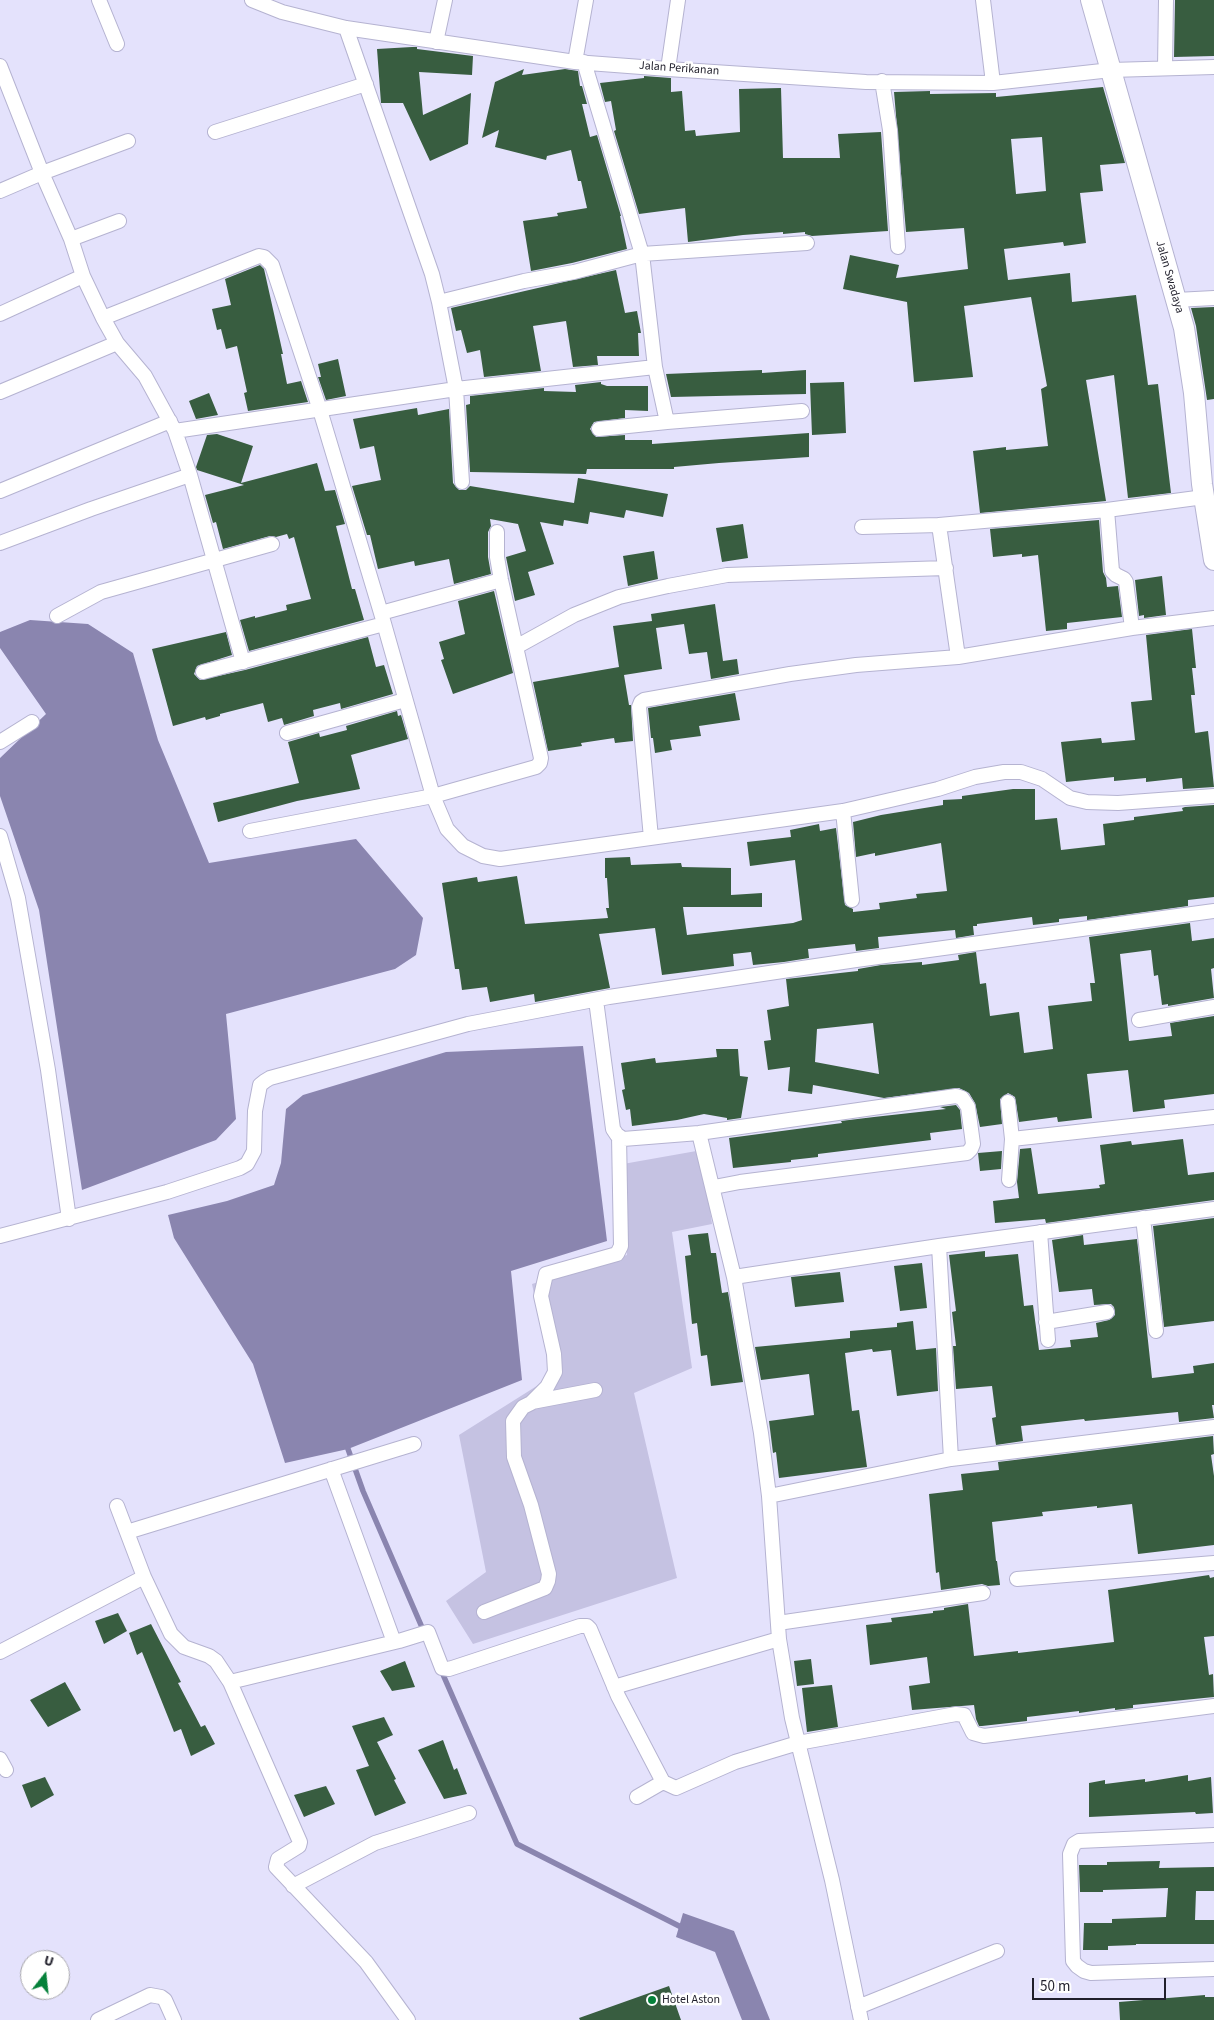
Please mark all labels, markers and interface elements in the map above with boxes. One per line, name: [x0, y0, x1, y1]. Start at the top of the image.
street label: Jalan Perikanan: [638, 59, 720, 79]
street label: Jalan Swadaya: [1152, 239, 1186, 315]
north arrow: [20, 1950, 70, 2000]
text: U: [42, 1951, 56, 1972]
scale bar: [1034, 1968, 1168, 2000]
text: 50 m: [1040, 1976, 1070, 1997]
place label: Hotel Aston: [662, 1993, 720, 2007]
marker: Hotel Aston: [646, 1994, 658, 2006]

